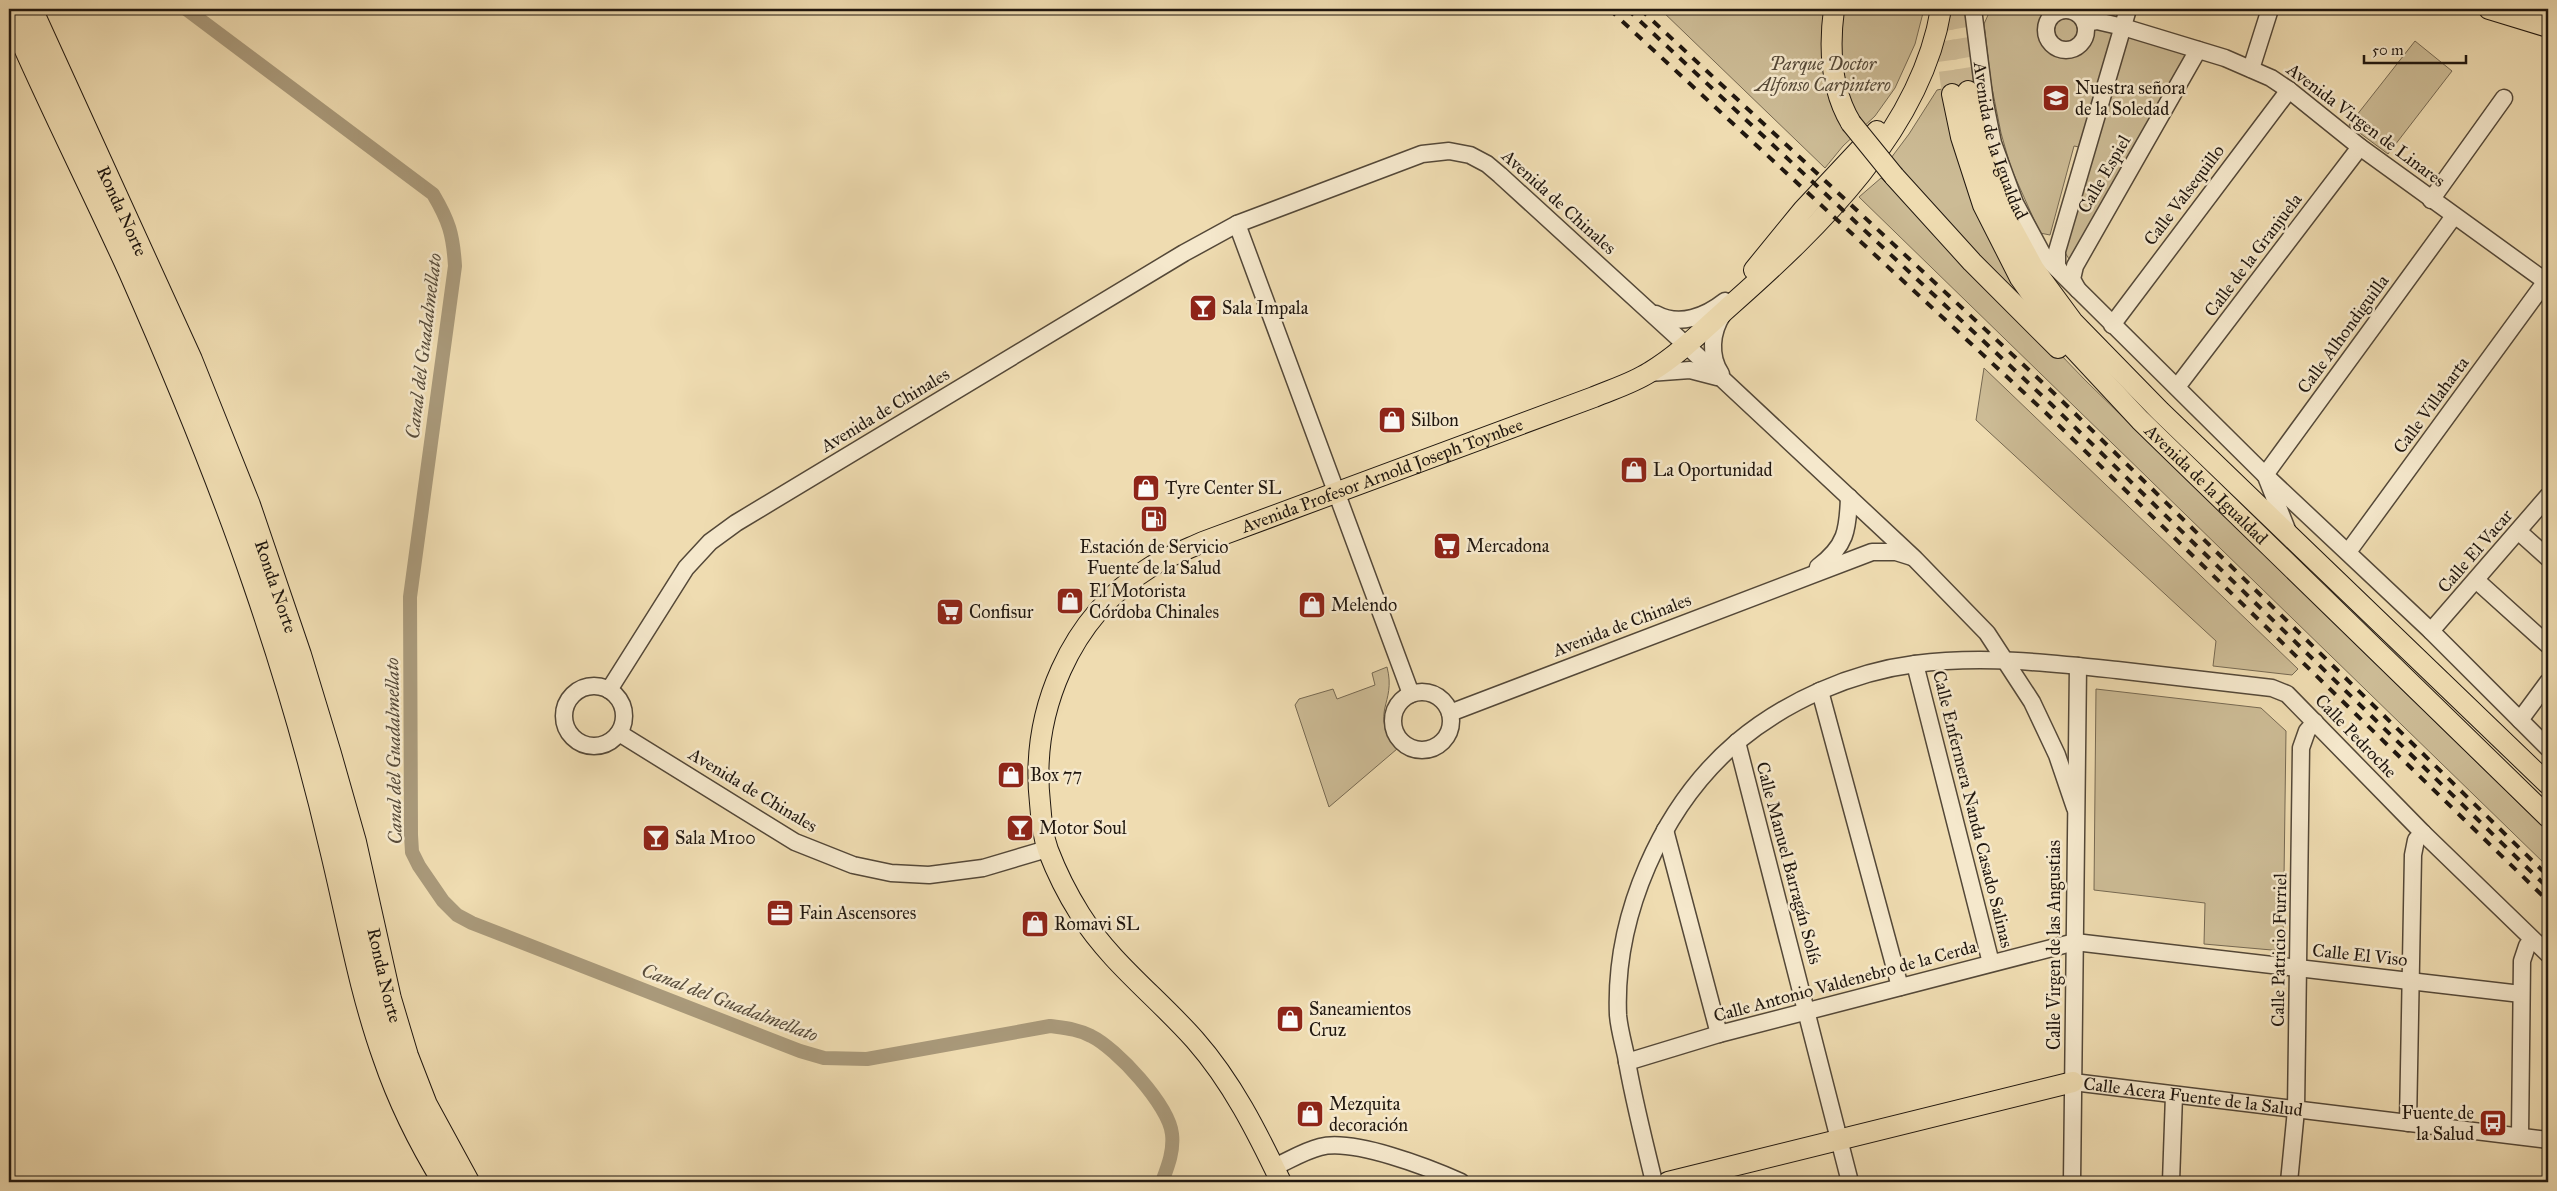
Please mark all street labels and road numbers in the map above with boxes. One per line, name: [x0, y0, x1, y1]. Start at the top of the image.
street label: Avenida Virgen de Linares: [2281, 58, 2450, 193]
street label: Avenida de la Igualdad: [1969, 60, 2033, 223]
street label: Calle Espiel: [2073, 131, 2135, 217]
street label: Calle Valsequillo: [2139, 140, 2230, 250]
street label: Avenida de Chinales: [1497, 144, 1621, 259]
street label: Ronda Norte: [92, 162, 152, 260]
street label: Calle de la Granjuela: [2199, 189, 2307, 321]
street label: Calle Alhondiguilla: [2293, 270, 2394, 398]
street label: Calle Villaharta: [2389, 352, 2474, 458]
street label: Avenida de Chinales: [816, 363, 953, 458]
street label: Avenida Profesor Arnold Joseph Toynbee: [1237, 413, 1526, 538]
street label: Avenida de la Igualdad: [2139, 419, 2272, 549]
street label: Calle El Vacar: [2433, 505, 2517, 597]
street label: Ronda Norte: [250, 537, 302, 636]
street label: Avenida de Chinales: [1549, 589, 1694, 662]
street label: Calle Enfermera Nanda Casado Salinas: [1928, 668, 2018, 950]
street label: Calle Pedroche: [2310, 689, 2402, 783]
street label: Avenida de Chinales: [684, 742, 821, 837]
street label: Calle Manuel Barragán Solís: [1750, 759, 1827, 967]
street label: Calle Virgen de las Angustias: [2043, 840, 2066, 1050]
street label: Calle Patricio Furriel: [2267, 873, 2291, 1027]
street label: Ronda Norte: [362, 926, 406, 1025]
street label: Calle Antonio Valdenebro de la Cerda: [1711, 935, 1979, 1027]
street label: Calle El Viso: [2311, 939, 2409, 971]
street label: Calle Acera Fuente de la Salud: [2082, 1072, 2304, 1121]

